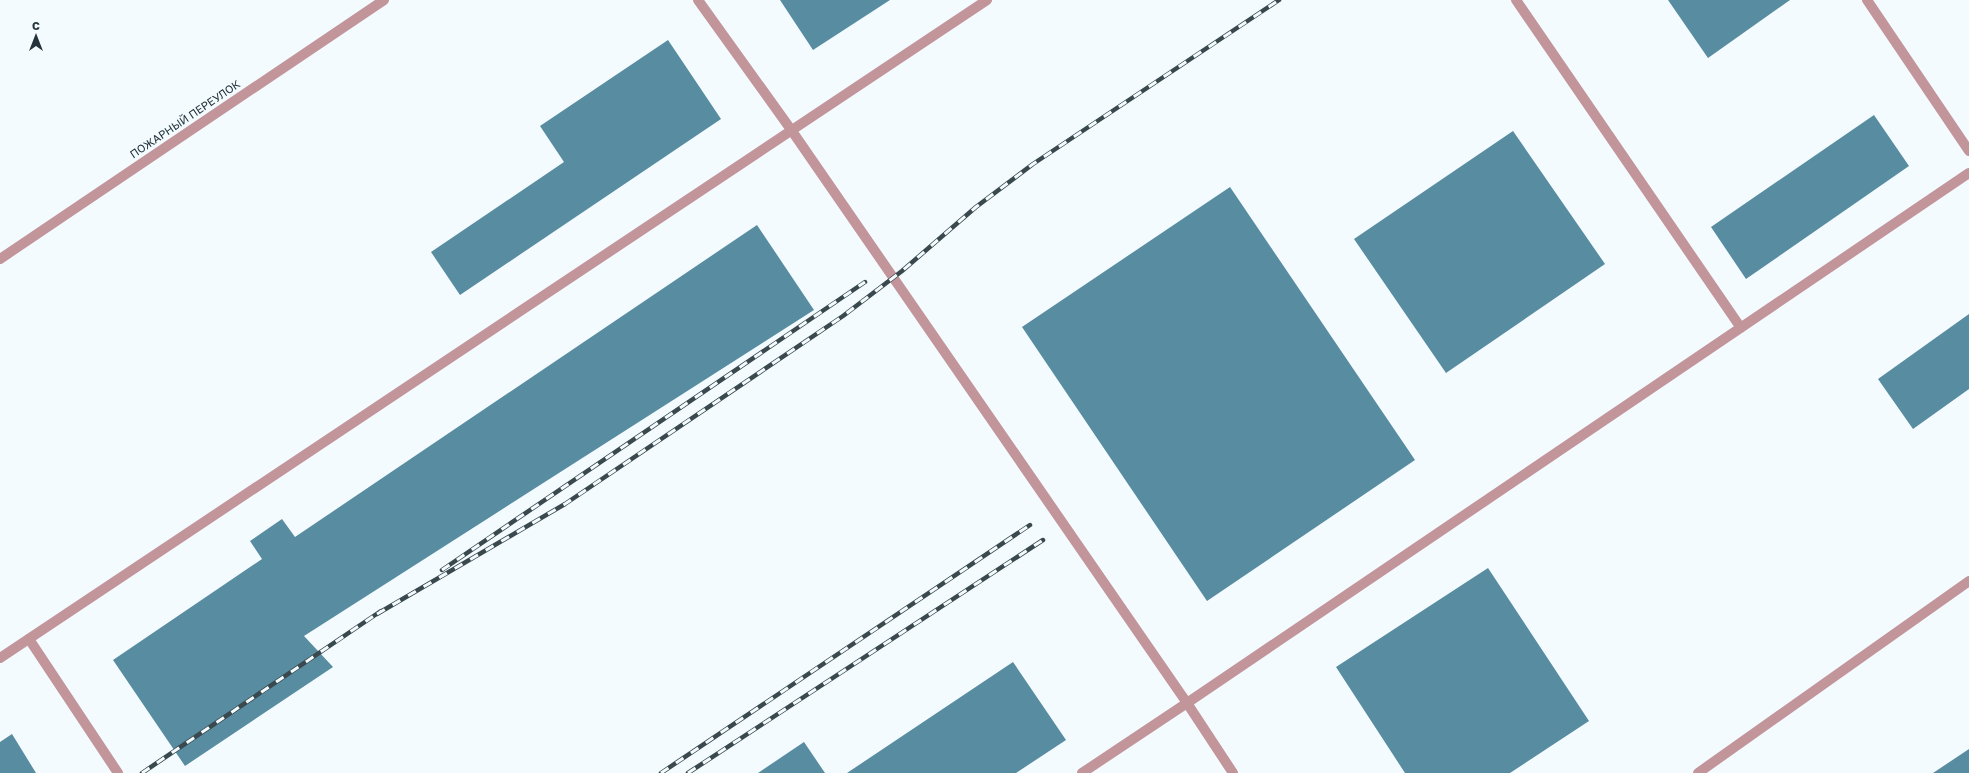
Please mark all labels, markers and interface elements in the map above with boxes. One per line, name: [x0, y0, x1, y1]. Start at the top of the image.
north arrow: [16, 16, 56, 56]
text: С: [32, 19, 40, 32]
street label: ПОЖАРНЫЙ ПЕРЕУЛОК: [127, 77, 243, 160]

